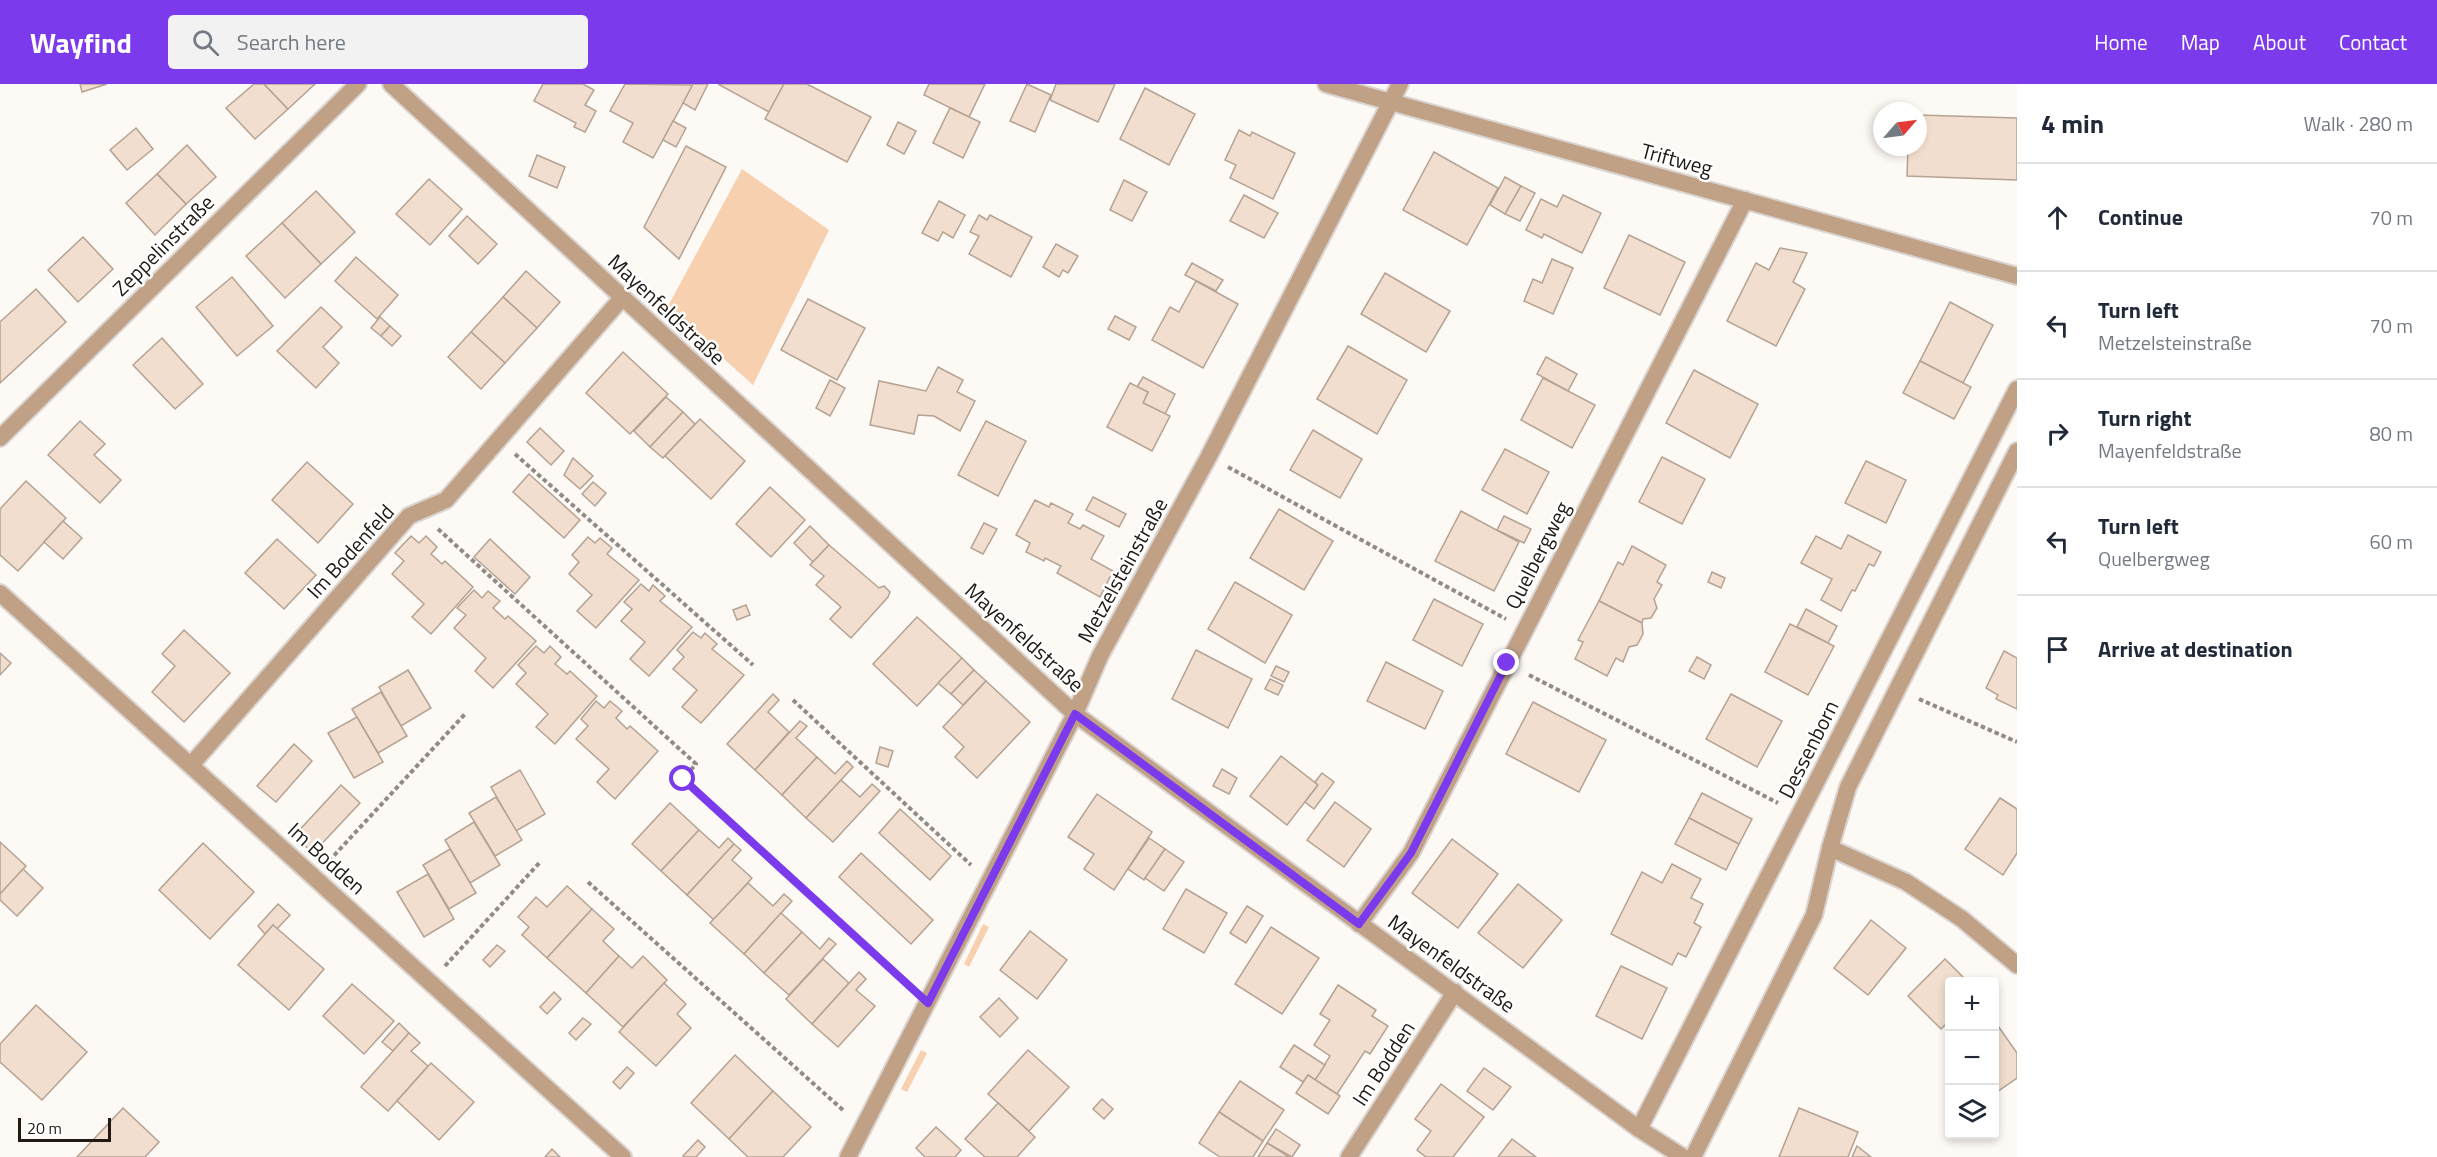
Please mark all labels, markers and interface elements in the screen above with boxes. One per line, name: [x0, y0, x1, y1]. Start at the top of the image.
search box: [168, 15, 588, 69]
text: Wayfind: [30, 21, 132, 64]
text: Search here: [237, 25, 346, 59]
icon: search: [189, 26, 222, 59]
text: Home: [2094, 26, 2148, 58]
text: Map: [2181, 26, 2220, 58]
text: About: [2253, 26, 2306, 58]
text: Contact: [2339, 26, 2407, 58]
north arrow: [1873, 102, 1927, 156]
text: 4 min: [2041, 104, 2104, 143]
text: Walk · 280 m: [2304, 108, 2413, 139]
street label: Triftweg: [1638, 134, 1716, 184]
street label: Zeppelinstraße: [105, 187, 221, 303]
text: Continue: [2098, 200, 2183, 234]
icon: ahead: [2041, 201, 2074, 234]
text: 70 m: [2369, 202, 2413, 233]
street label: Mayenfeldstraße: [601, 246, 733, 372]
text: Turn left: [2098, 293, 2179, 327]
icon: left: [2041, 309, 2074, 342]
text: 70 m: [2369, 310, 2413, 341]
text: Metzelsteinstraße: [2098, 327, 2252, 358]
text: Turn right: [2098, 401, 2192, 435]
icon: right: [2041, 417, 2074, 450]
text: 80 m: [2369, 418, 2413, 449]
text: Mayenfeldstraße: [2098, 435, 2242, 466]
street label: Metzelsteinstraße: [1069, 492, 1175, 648]
street label: Quelbergweg: [1496, 495, 1578, 615]
street label: Im Bodenfeld: [299, 497, 401, 605]
text: Turn left: [2098, 509, 2179, 543]
icon: left: [2041, 525, 2074, 558]
text: 60 m: [2369, 526, 2413, 557]
text: Quelbergweg: [2098, 543, 2210, 574]
street label: Mayenfeldstraße: [958, 575, 1092, 699]
text: Arrive at destination: [2098, 632, 2293, 666]
icon: arrive: [2041, 633, 2074, 666]
route end: [1493, 649, 1519, 675]
street label: Dessenborn: [1770, 694, 1846, 804]
route start: [669, 765, 695, 791]
street label: Im Bodden: [281, 814, 373, 902]
street label: Mayenfeldstraße: [1382, 906, 1522, 1020]
map controls: [1945, 977, 1999, 1139]
button: +: [1945, 977, 1999, 1031]
street label: Im Bodden: [1344, 1014, 1422, 1112]
button: −: [1945, 1031, 1999, 1085]
button: layers: [1945, 1085, 1999, 1139]
scale bar: [18, 1115, 111, 1142]
text: 20 m: [27, 1116, 62, 1140]

